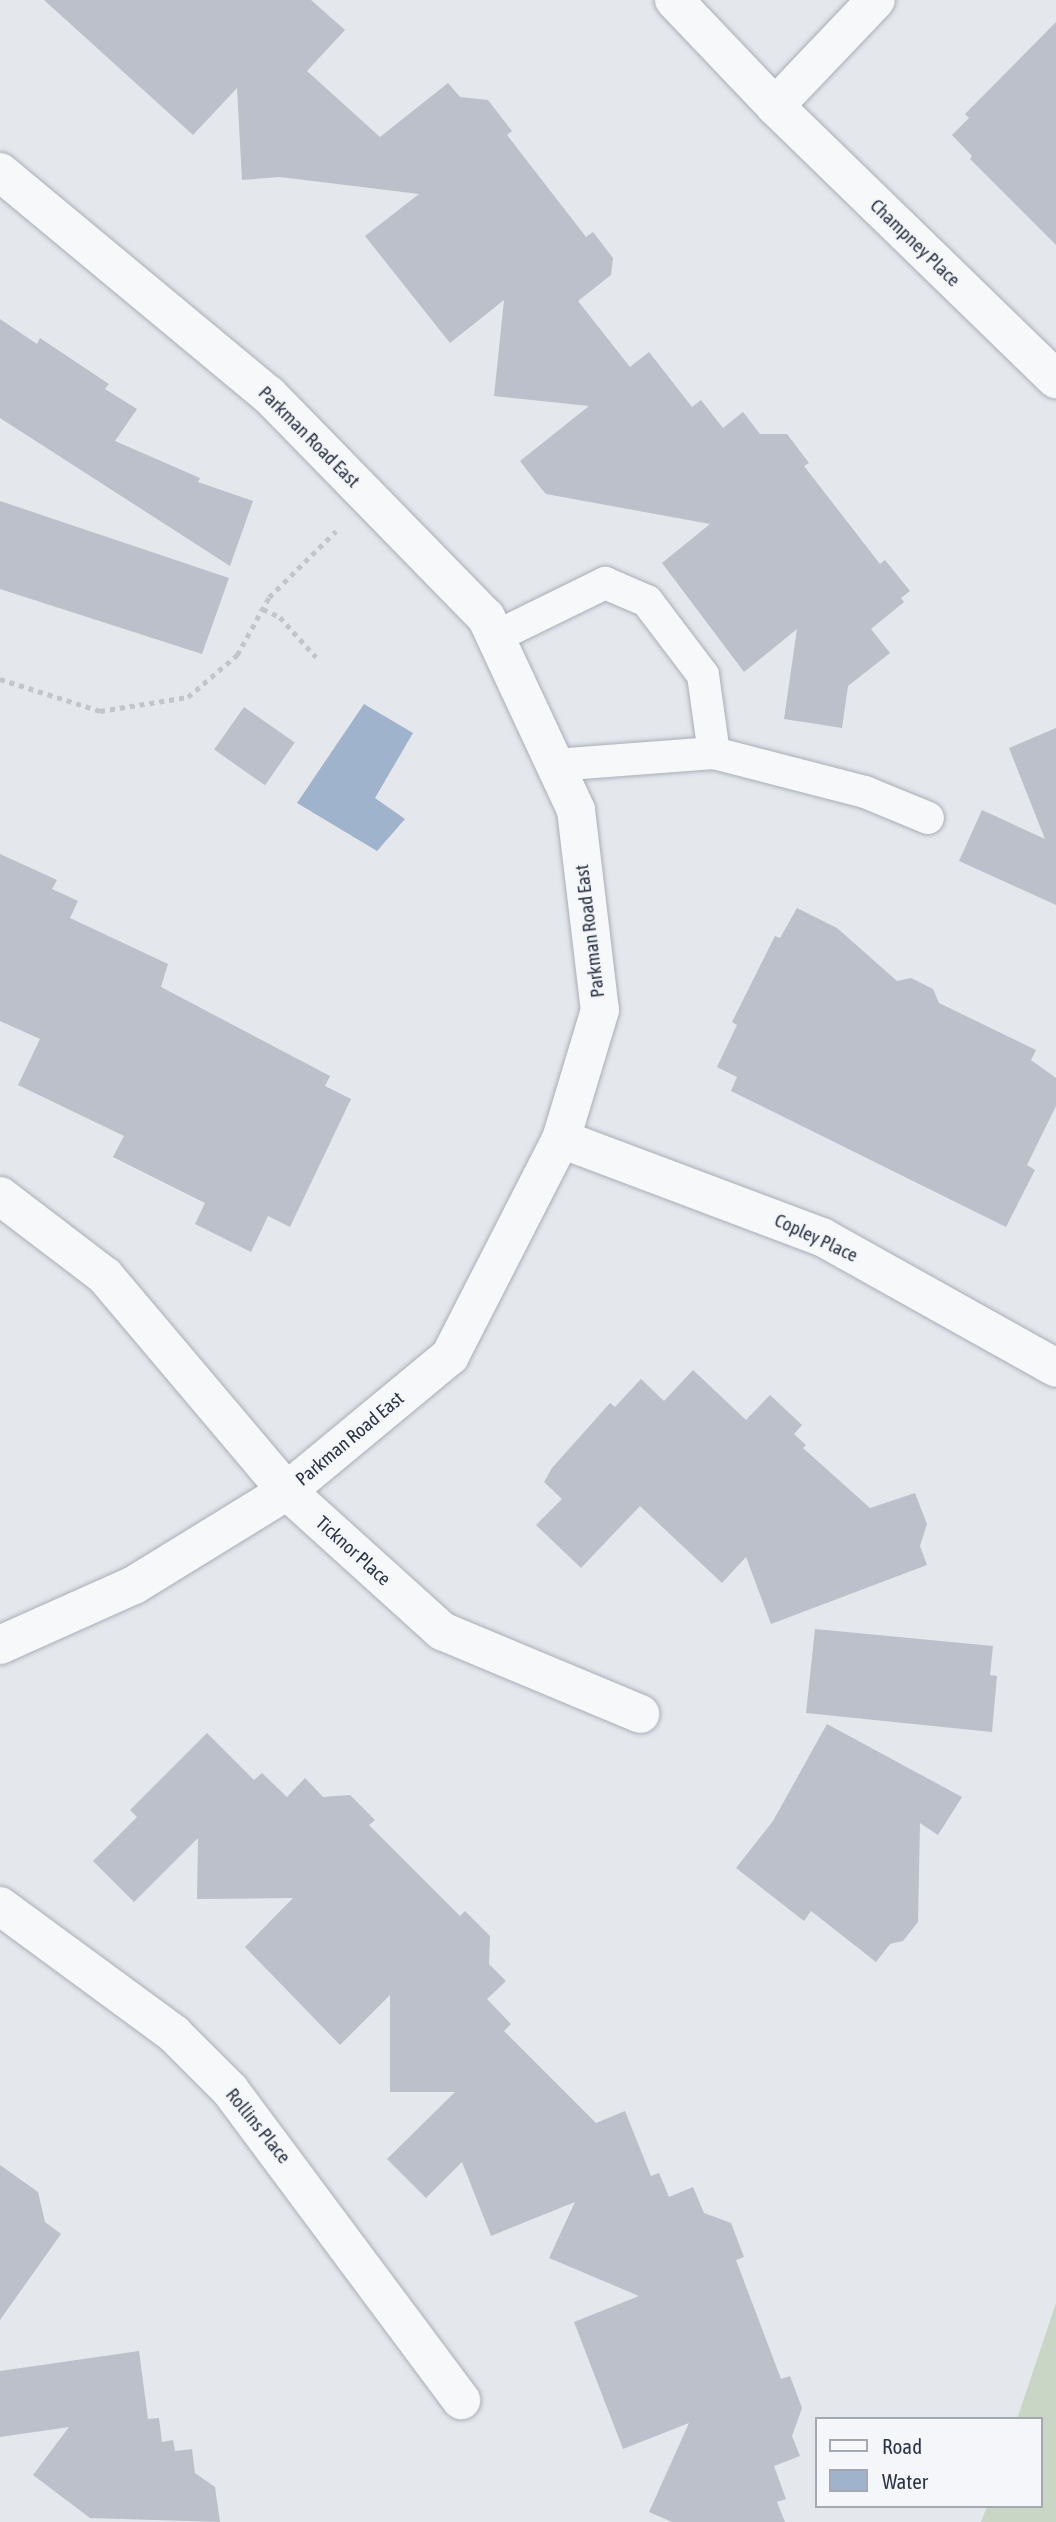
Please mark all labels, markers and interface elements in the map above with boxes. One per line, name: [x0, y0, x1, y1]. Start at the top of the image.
street label: Champney Place: [865, 194, 965, 292]
street label: Parkman Road East: [254, 382, 364, 492]
street label: Parkman Road East: [571, 863, 609, 999]
street label: Copley Place: [771, 1209, 861, 1267]
street label: Parkman Road East: [291, 1387, 409, 1491]
street label: Ticknor Place: [311, 1511, 395, 1591]
street label: Rollins Place: [221, 2084, 295, 2168]
legend: [814, 2417, 1042, 2508]
text: Road: [882, 2434, 922, 2458]
text: Water: [882, 2469, 928, 2493]

